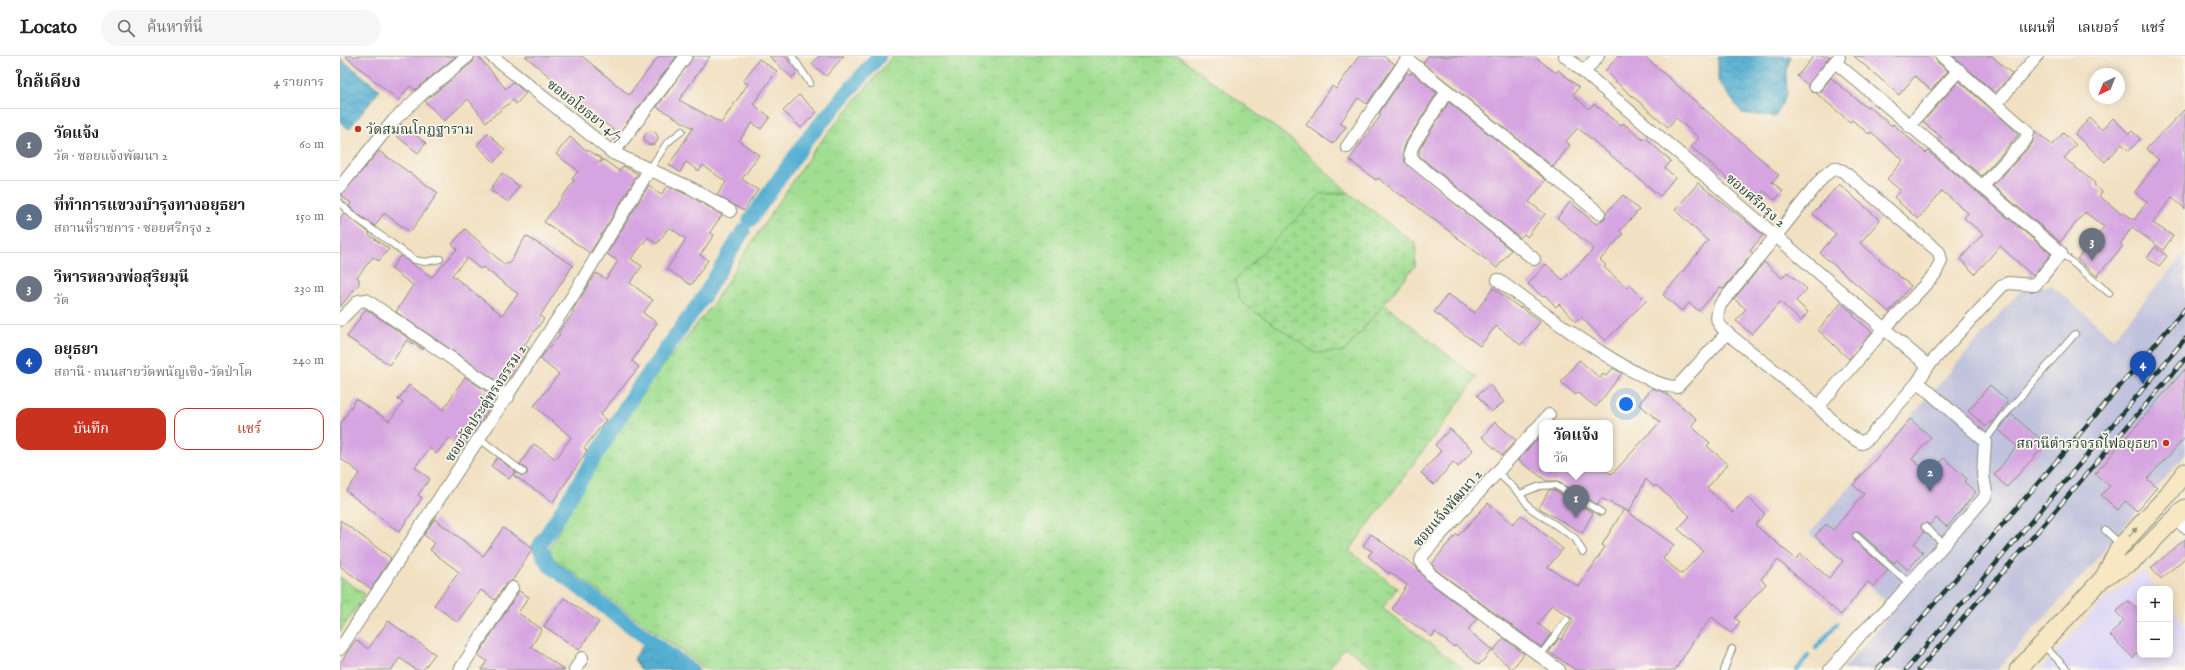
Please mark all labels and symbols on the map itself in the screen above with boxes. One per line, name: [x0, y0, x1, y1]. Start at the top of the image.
north arrow: [2089, 68, 2125, 104]
street label: ซอยอโยธยา 4/7: [543, 74, 627, 146]
place label: วัดสมณโกฏฐาราม: [366, 119, 474, 139]
marker: วัดสมณโกฏฐาราม: [353, 124, 363, 134]
street label: ซอยศรีกรุง 2: [1722, 170, 1789, 232]
pin: 3: [2079, 228, 2105, 261]
street label: ซอยวัดประดู่ทรงธรรม 2: [441, 341, 531, 466]
pin: 4: [2130, 351, 2156, 384]
your location: [1616, 394, 1636, 414]
place label: สถานีตำรวจรถไฟอยุธยา: [2017, 433, 2158, 453]
marker: สถานีตำรวจรถไฟอยุธยา: [2161, 438, 2171, 448]
pin: 2: [1917, 459, 1943, 492]
street label: ซอยแจ้งพัฒนา 2: [1409, 466, 1487, 551]
pin: 1: [1563, 485, 1589, 518]
one-way arrow: [2129, 527, 2138, 537]

